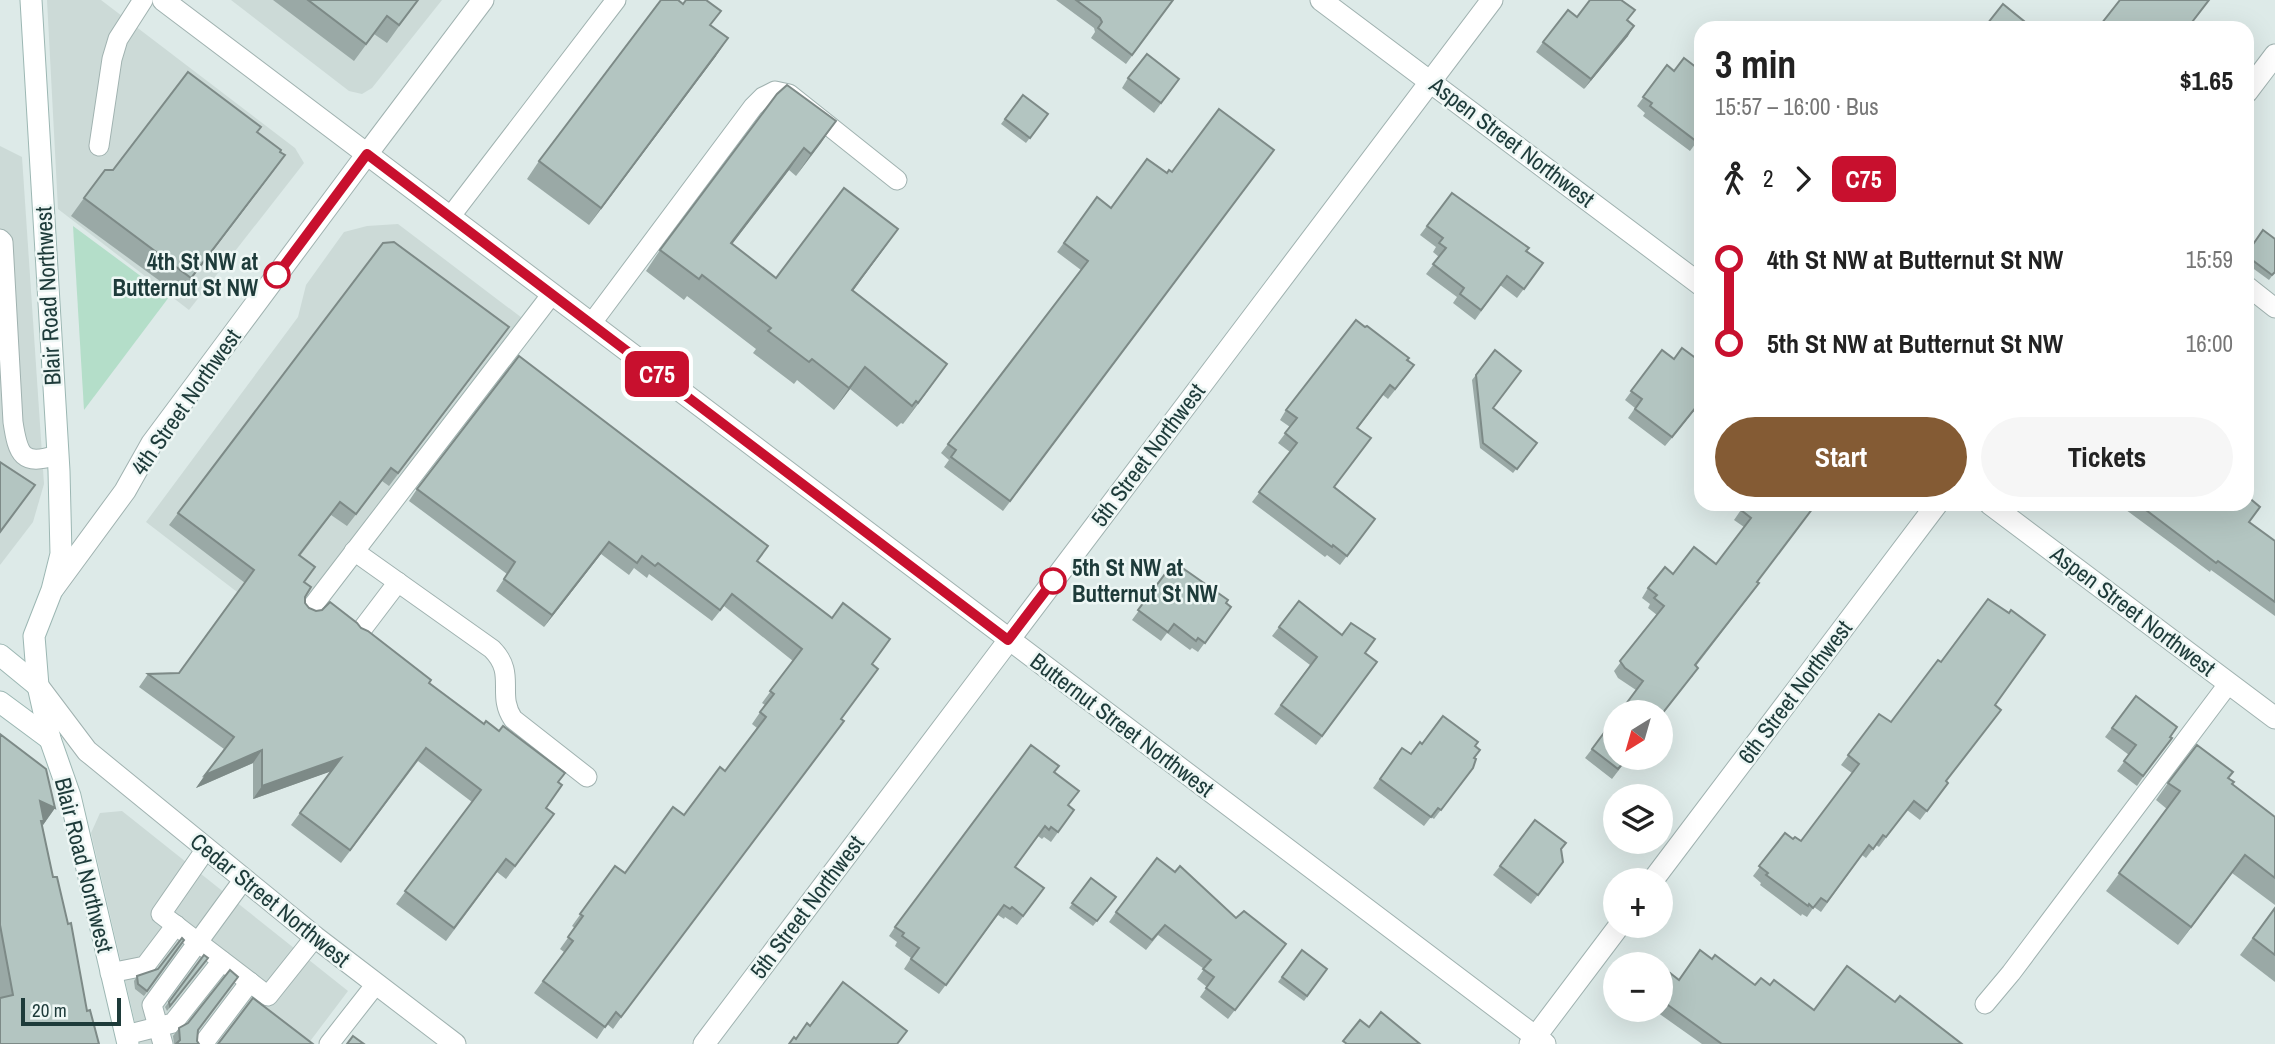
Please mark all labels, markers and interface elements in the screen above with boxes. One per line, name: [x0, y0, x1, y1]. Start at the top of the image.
text: 3 min: [1715, 39, 1796, 90]
text: $1.65: [2180, 63, 2233, 98]
street label: Aspen Street Northwest: [1423, 69, 1601, 214]
text: 15:57 – 16:00 · Bus: [1715, 91, 1879, 122]
icon: walk: [1715, 160, 1753, 198]
icon: forward: [1784, 160, 1822, 198]
text: 2: [1763, 163, 1774, 194]
text: C75: [1846, 163, 1882, 195]
street label: Blair Road Northwest: [27, 206, 68, 386]
text: 4th St NW at Butternut St NW: [1767, 242, 2063, 277]
text: 15:59: [2186, 244, 2233, 275]
place label: 4th St NW at Butternut St NW: [112, 246, 258, 303]
marker: 4th St NW at Butternut St NW: [264, 262, 290, 288]
street label: 4th Street Northwest: [124, 322, 248, 481]
text: 5th St NW at Butternut St NW: [1767, 326, 2063, 361]
text: 16:00: [2186, 328, 2233, 359]
line badge: C75: [617, 351, 697, 397]
text: C75: [639, 358, 675, 390]
street label: 5th Street Northwest: [1083, 377, 1212, 533]
button: Start: [1715, 417, 1967, 497]
button: Tickets: [1981, 417, 2233, 497]
street label: Aspen Street Northwest: [2044, 538, 2222, 683]
place label: 5th St NW at Butternut St NW: [1072, 552, 1218, 609]
marker: 5th St NW at Butternut St NW: [1040, 568, 1066, 594]
street label: 6th Street Northwest: [1730, 614, 1859, 770]
street label: Butternut Street Northwest: [1024, 645, 1220, 804]
north arrow: [1603, 700, 1673, 770]
map controls: [1603, 700, 1673, 1022]
street label: Blair Road Northwest: [48, 774, 121, 956]
button: layers: [1603, 784, 1673, 854]
street label: Cedar Street Northwest: [184, 826, 357, 974]
street label: 5th Street Northwest: [742, 829, 871, 985]
button: +: [1603, 868, 1673, 938]
button: −: [1603, 952, 1673, 1022]
scale bar: [21, 995, 121, 1027]
text: 20 m: [32, 997, 67, 1023]

